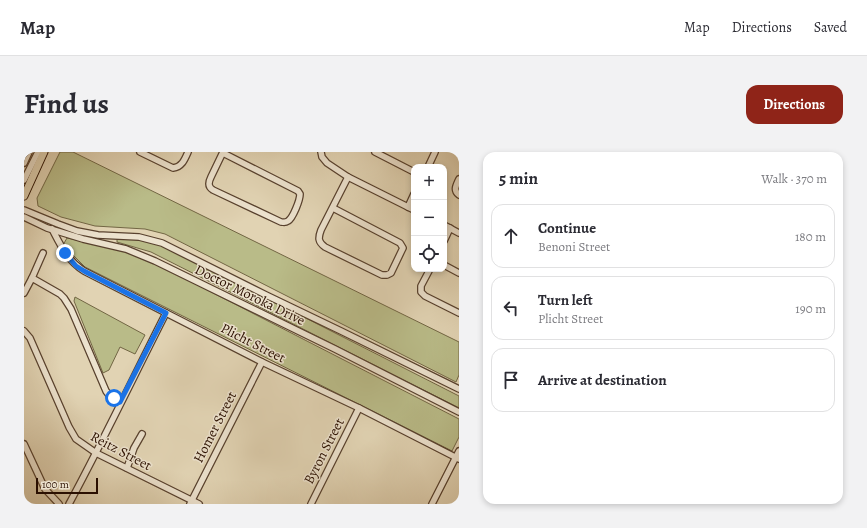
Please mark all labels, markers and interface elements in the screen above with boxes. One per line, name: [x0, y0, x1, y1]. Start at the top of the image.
text: Map: [20, 15, 55, 41]
text: Map: [684, 18, 710, 37]
text: Directions: [732, 18, 792, 37]
text: Saved: [814, 18, 847, 37]
text: Find us: [24, 85, 109, 123]
button: Directions: [746, 85, 843, 124]
map controls: [411, 164, 447, 272]
button: +: [411, 164, 447, 200]
text: 5 min: [499, 167, 538, 190]
text: Walk · 370 m: [761, 170, 827, 187]
button: −: [411, 200, 447, 236]
text: Continue: [538, 218, 596, 238]
icon: ahead: [500, 225, 522, 247]
text: 180 m: [795, 228, 826, 245]
button: locate: [411, 236, 447, 272]
text: Benoni Street: [538, 238, 610, 255]
route end: [56, 244, 74, 262]
street label: Doctor Moroka Drive: [192, 260, 308, 330]
text: Turn left: [538, 290, 593, 310]
icon: left: [500, 297, 522, 319]
text: 190 m: [795, 300, 826, 317]
text: Plicht Street: [538, 310, 603, 327]
street label: Plicht Street: [217, 319, 289, 368]
icon: arrive: [500, 369, 522, 391]
text: Arrive at destination: [538, 370, 667, 390]
street label: Homer Street: [189, 388, 241, 466]
route start: [105, 389, 123, 407]
street label: Byron Street: [299, 414, 349, 487]
street label: Reitz Street: [87, 427, 155, 475]
scale bar: [36, 476, 98, 495]
text: 100 m: [42, 477, 69, 492]

